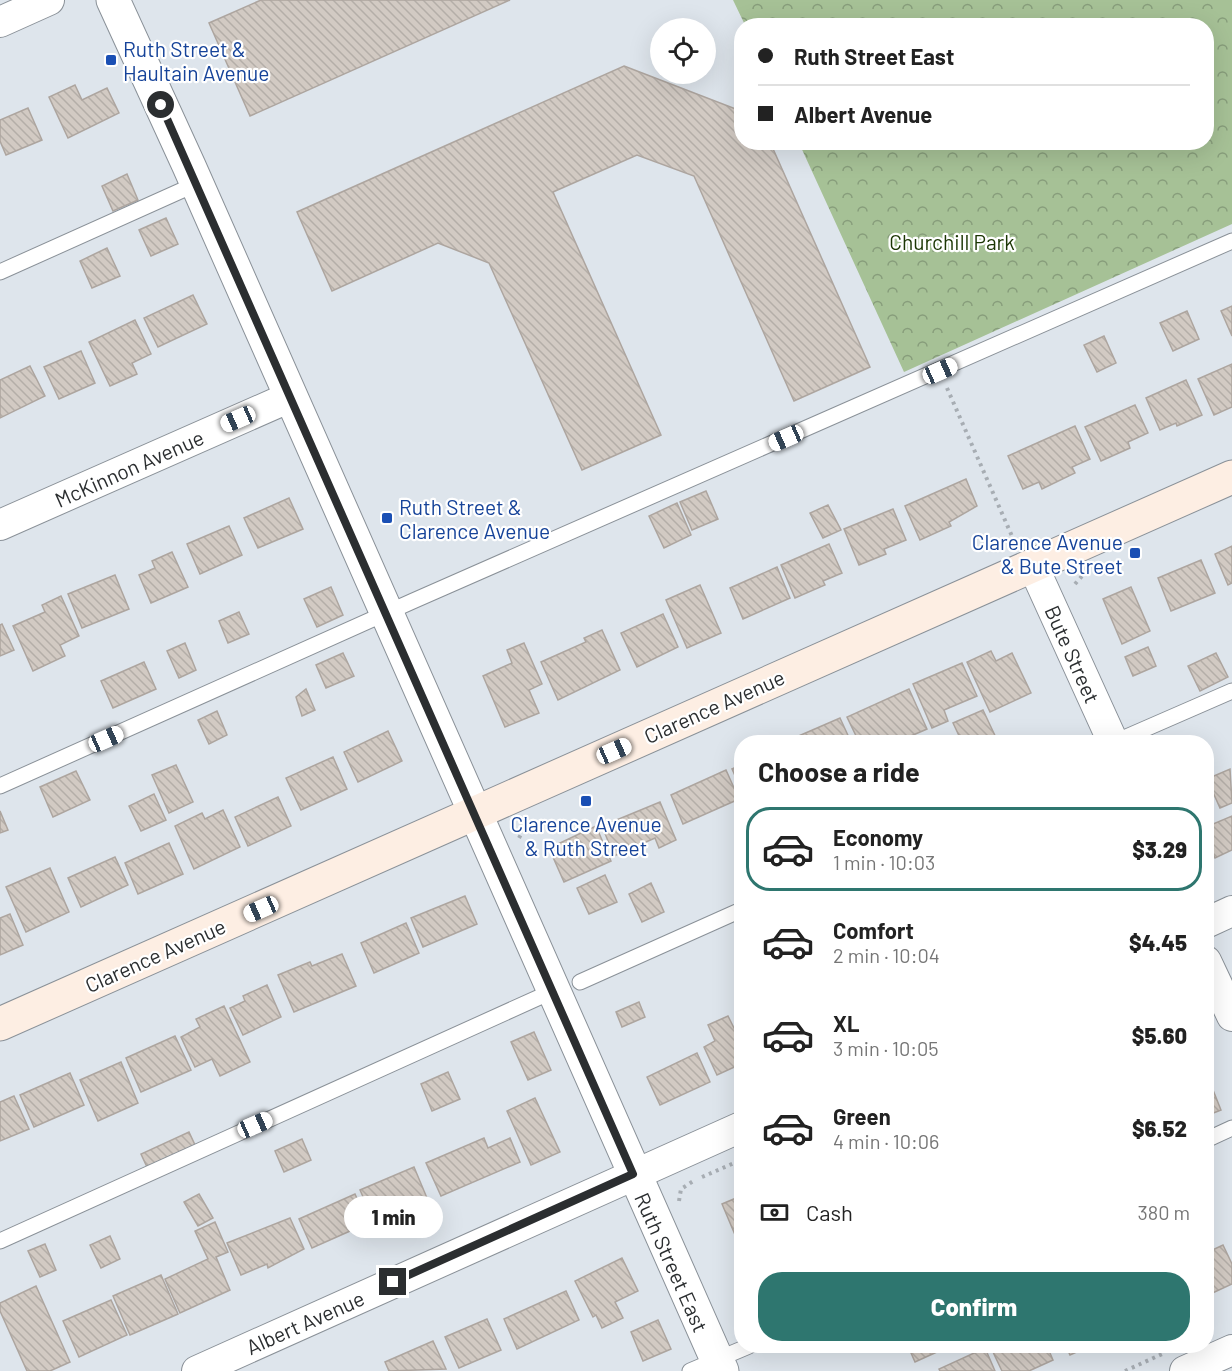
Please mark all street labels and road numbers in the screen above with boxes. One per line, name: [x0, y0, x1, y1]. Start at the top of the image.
street label: McKinnon Avenue: [51, 424, 207, 512]
street label: Bute Street: [1040, 601, 1106, 707]
street label: Clarence Avenue: [640, 664, 788, 748]
street label: Clarence Avenue: [81, 913, 229, 997]
street label: Ruth Street East: [630, 1188, 714, 1336]
street label: Albert Avenue: [242, 1285, 368, 1359]

